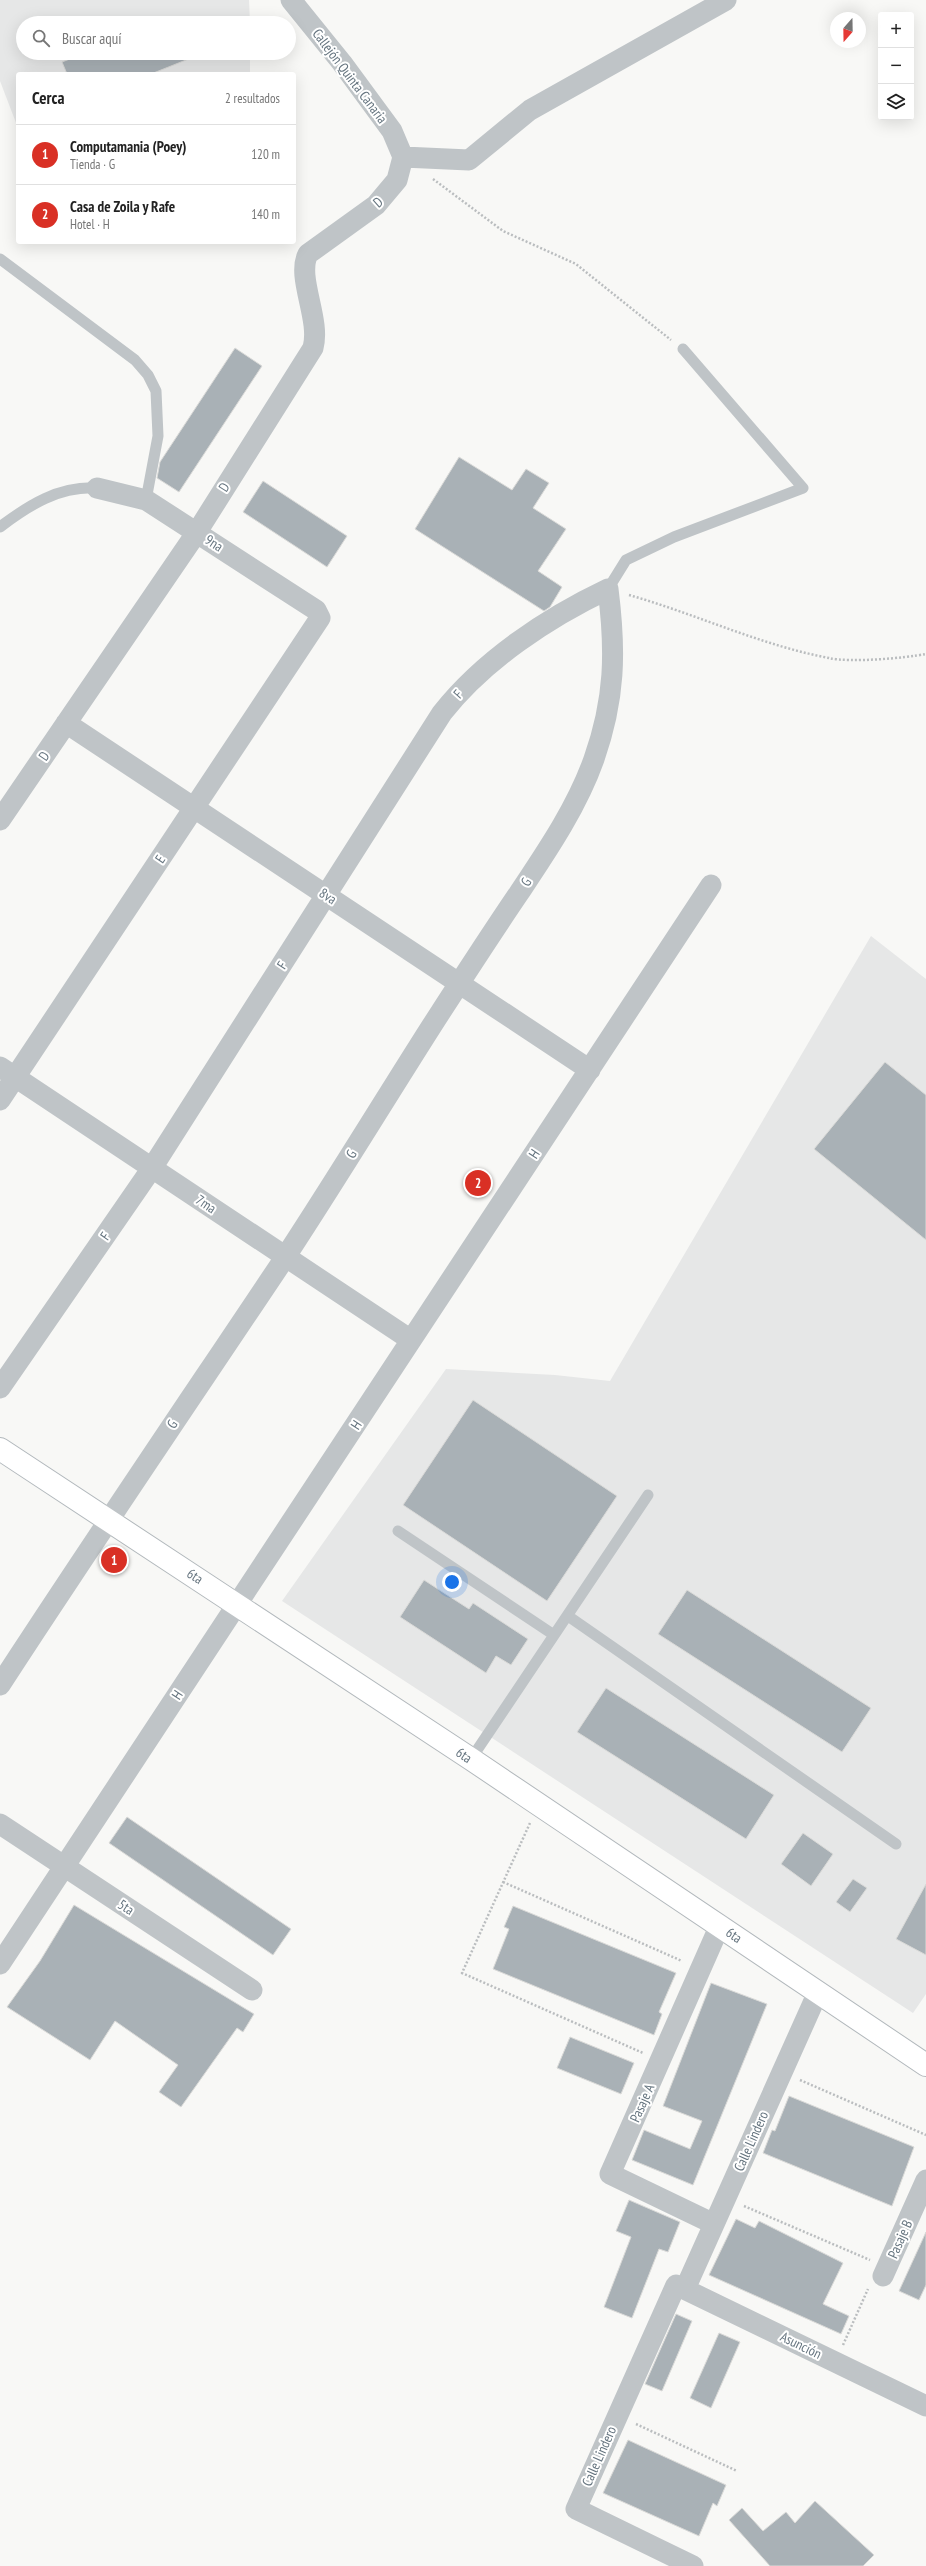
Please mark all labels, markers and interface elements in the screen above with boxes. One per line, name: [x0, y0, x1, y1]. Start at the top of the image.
north arrow: [830, 12, 866, 48]
map controls: [878, 12, 914, 120]
button: +: [878, 12, 914, 48]
search box: [16, 16, 296, 60]
street label: Callejón Quinta Canaria: [309, 25, 391, 127]
icon: search: [30, 27, 52, 49]
text: Buscar aquí: [62, 29, 122, 48]
button: −: [878, 48, 914, 84]
button: layers: [878, 84, 914, 120]
text: Cerca: [32, 87, 65, 109]
text: 2 resultados: [225, 90, 280, 107]
text: Computamania (Poey): [70, 137, 187, 156]
text: 1: [42, 146, 48, 163]
text: 120 m: [251, 146, 280, 163]
text: Tienda · G: [70, 156, 115, 173]
street label: D: [369, 193, 387, 211]
text: Casa de Zoila y Rafe: [70, 197, 175, 216]
text: 2: [42, 206, 48, 223]
text: 140 m: [251, 206, 280, 223]
text: Hotel · H: [70, 216, 110, 233]
street label: D: [214, 479, 234, 495]
street label: 9na: [202, 531, 226, 555]
street label: F: [449, 686, 467, 702]
street label: D: [34, 748, 54, 764]
street label: E: [151, 851, 169, 867]
street label: G: [517, 874, 535, 890]
street label: 8va: [316, 884, 340, 908]
street label: F: [273, 957, 291, 972]
street label: G: [342, 1146, 361, 1162]
street label: H: [524, 1146, 544, 1162]
pin: 2: [465, 1168, 491, 1198]
street label: 7ma: [192, 1191, 220, 1217]
street label: F: [96, 1228, 114, 1244]
street label: G: [163, 1416, 181, 1432]
street label: H: [346, 1417, 366, 1433]
pin: 1: [101, 1545, 127, 1575]
street label: 6ta: [183, 1564, 207, 1588]
your location: [442, 1572, 462, 1592]
street label: H: [167, 1687, 187, 1703]
street label: 6ta: [452, 1743, 476, 1767]
street label: 5ta: [114, 1895, 138, 1919]
street label: 6ta: [722, 1923, 746, 1947]
street label: Pasaje A: [626, 2081, 658, 2125]
street label: Calle Lindero: [730, 2108, 772, 2174]
street label: Pasaje B: [884, 2217, 916, 2261]
street label: Asunción: [777, 2327, 825, 2363]
street label: Calle Lindero: [578, 2423, 620, 2489]

